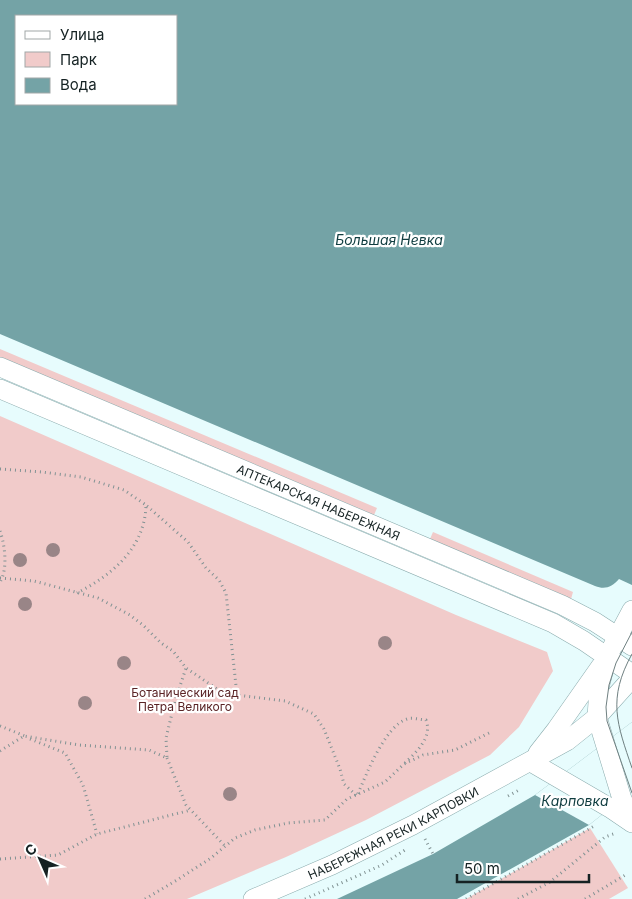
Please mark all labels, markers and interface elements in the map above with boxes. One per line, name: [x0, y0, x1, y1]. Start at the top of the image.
legend: [15, 15, 178, 105]
text: Улица: [60, 25, 104, 44]
text: Парк: [60, 50, 97, 69]
text: Вода: [60, 75, 97, 94]
water label: Большая Невка: [335, 231, 443, 248]
street label: АПТЕКАРСКАЯ НАБЕРЕЖНАЯ: [235, 461, 403, 543]
park label: Ботанический сад Петра Великого: [131, 685, 239, 714]
street label: НАБЕРЕЖНАЯ РЕКИ КАРПОВКИ: [305, 783, 481, 882]
water label: Карповка: [541, 792, 609, 809]
north arrow: [15, 834, 65, 884]
text: С: [21, 840, 40, 859]
scale bar: [457, 852, 590, 884]
text: 50 m: [464, 859, 500, 878]

